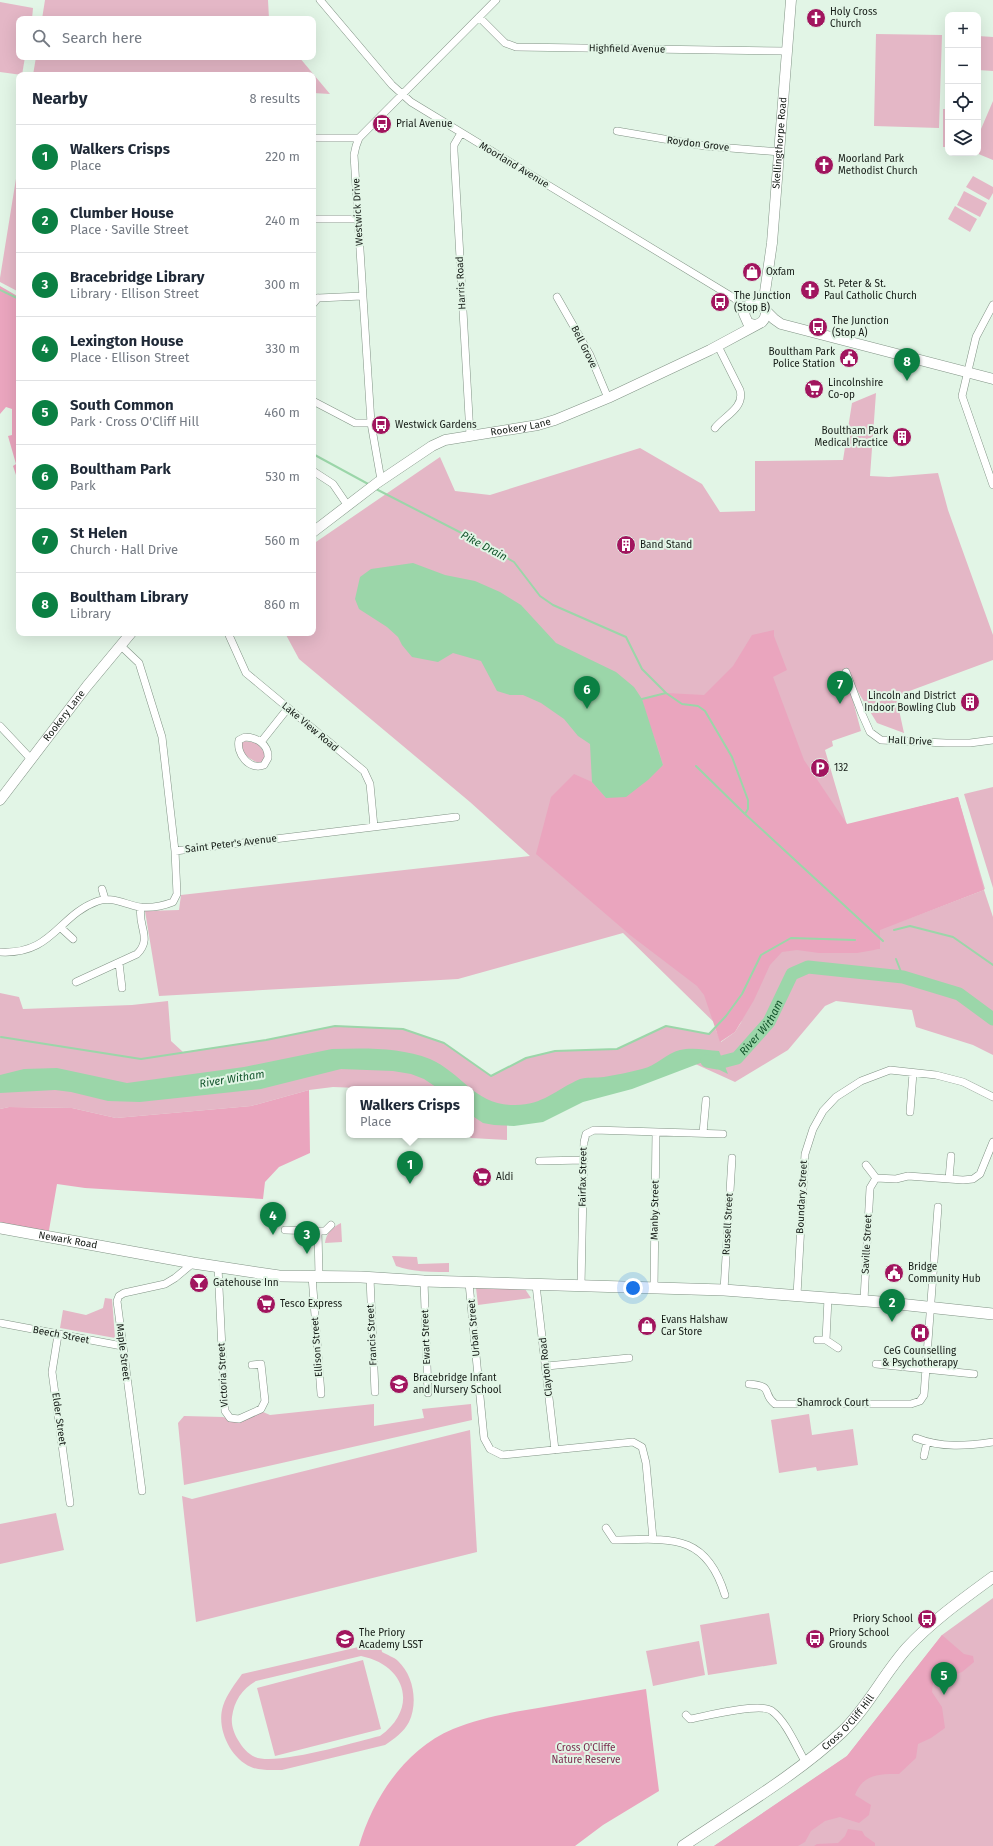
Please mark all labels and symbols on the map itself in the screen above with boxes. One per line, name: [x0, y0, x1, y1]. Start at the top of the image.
place label: Holy Cross Church: [830, 6, 877, 30]
church icon: Holy Cross Church: [805, 7, 827, 29]
street label: Highfield Avenue: [589, 42, 665, 56]
street label: Skellingthorpe Road: [770, 97, 789, 189]
bus stop icon: Prial Avenue: [371, 113, 393, 135]
place label: Prial Avenue: [396, 118, 452, 130]
street label: Roydon Grove: [666, 134, 730, 154]
street label: Moorland Avenue: [477, 139, 551, 191]
place label: Moorland Park Methodist Church: [838, 153, 918, 177]
church icon: Moorland Park Methodist Church: [813, 154, 835, 176]
street label: Westwick Drive: [350, 178, 366, 246]
street label: Harris Road: [454, 256, 468, 310]
shop icon: Oxfam: [741, 261, 763, 283]
place label: Oxfam: [766, 266, 795, 278]
place label: St. Peter & St. Paul Catholic Church: [824, 278, 917, 302]
church icon: St. Peter & St. Paul Catholic Church: [799, 279, 821, 301]
place label: The Junction (Stop B): [734, 290, 791, 314]
bus stop icon: The Junction (Stop B): [709, 291, 731, 313]
place label: The Junction (Stop A): [832, 315, 889, 339]
bus stop icon: The Junction (Stop A): [807, 316, 829, 338]
street label: Bell Grove: [568, 324, 600, 370]
place label: Boultham Park Police Station: [769, 346, 836, 370]
public building icon: Boultham Park Police Station: [838, 347, 860, 369]
pin: 8: [894, 348, 920, 381]
place label: Lincolnshire Co-op: [828, 377, 883, 401]
supermarket icon: Lincolnshire Co-op: [803, 378, 825, 400]
bus stop icon: Westwick Gardens: [370, 414, 392, 436]
street label: Rookery Lane: [490, 416, 552, 439]
place label: Westwick Gardens: [395, 419, 477, 431]
place label: Boultham Park Medical Practice: [815, 425, 889, 449]
building icon: Boultham Park Medical Practice: [891, 426, 913, 448]
water label: Pike Drain: [459, 528, 509, 564]
building icon: Band Stand: [615, 534, 637, 556]
place label: Band Stand: [640, 539, 692, 551]
pin: 7: [827, 671, 853, 704]
pin: 6: [574, 676, 600, 709]
street label: Rookery Lane: [41, 688, 88, 744]
place label: Lincoln and District Indoor Bowling Club: [864, 690, 956, 714]
building icon: Lincoln and District Indoor Bowling Club: [959, 691, 981, 713]
street label: Lake View Road: [279, 700, 341, 754]
street label: Hall Drive: [888, 734, 932, 748]
parking icon: 132: [809, 757, 831, 779]
place label: 132: [834, 762, 848, 774]
street label: Saint Peter's Avenue: [185, 832, 277, 856]
water label: River Witham: [736, 998, 785, 1058]
water label: River Witham: [199, 1067, 265, 1091]
street label: Fairfax Street: [576, 1147, 590, 1207]
pin: 1: [397, 1151, 423, 1184]
street label: Boundary Street: [794, 1160, 810, 1234]
supermarket icon: Aldi: [471, 1166, 493, 1188]
place label: Aldi: [496, 1171, 514, 1183]
street label: Manby Street: [648, 1180, 662, 1240]
street label: Russell Street: [720, 1192, 736, 1255]
pin: 4: [260, 1202, 286, 1235]
street label: Saville Street: [859, 1214, 875, 1274]
pin: 3: [294, 1221, 320, 1254]
street label: Newark Road: [38, 1229, 98, 1252]
place label: Bridge Community Hub: [908, 1261, 981, 1285]
public building icon: Bridge Community Hub: [883, 1262, 905, 1284]
bar icon: Gatehouse Inn: [188, 1272, 210, 1294]
place label: Gatehouse Inn: [213, 1277, 279, 1289]
your location: [623, 1278, 643, 1298]
pin: 2: [879, 1289, 905, 1322]
supermarket icon: Tesco Express: [255, 1293, 277, 1315]
place label: Tesco Express: [280, 1298, 343, 1310]
street label: Urban Street: [465, 1299, 482, 1357]
street label: Francis Street: [364, 1304, 380, 1366]
street label: Ewart Street: [419, 1309, 433, 1365]
place label: Evans Halshaw Car Store: [661, 1314, 728, 1338]
shop icon: Evans Halshaw Car Store: [636, 1315, 658, 1337]
street label: Ellison Street: [309, 1316, 325, 1377]
hospital icon: CeG Counselling & Psychotherapy: [909, 1322, 931, 1344]
street label: Maple Street: [114, 1323, 132, 1382]
street label: Beech Street: [32, 1324, 91, 1346]
street label: Clayton Road: [537, 1337, 555, 1397]
street label: Victoria Street: [215, 1342, 231, 1407]
place label: CeG Counselling & Psychotherapy: [882, 1345, 958, 1369]
place label: Bracebridge Infant and Nursery School: [413, 1372, 502, 1396]
school or university icon: Bracebridge Infant and Nursery School: [388, 1373, 410, 1395]
street label: Elder Street: [49, 1392, 69, 1447]
street label: Shamrock Court: [797, 1397, 869, 1409]
bus stop icon: Priory School: [916, 1608, 938, 1630]
place label: Priory School: [853, 1613, 913, 1625]
place label: The Priory Academy LSST: [359, 1627, 424, 1651]
place label: Priory School Grounds: [829, 1627, 889, 1651]
school or university icon: The Priory Academy LSST: [334, 1628, 356, 1650]
bus stop icon: Priory School Grounds: [804, 1628, 826, 1650]
pin: 5: [931, 1662, 957, 1695]
street label: Cross O'Cliff Hill: [819, 1692, 877, 1753]
park label: Cross O'Cliffe Nature Reserve: [551, 1742, 621, 1766]

